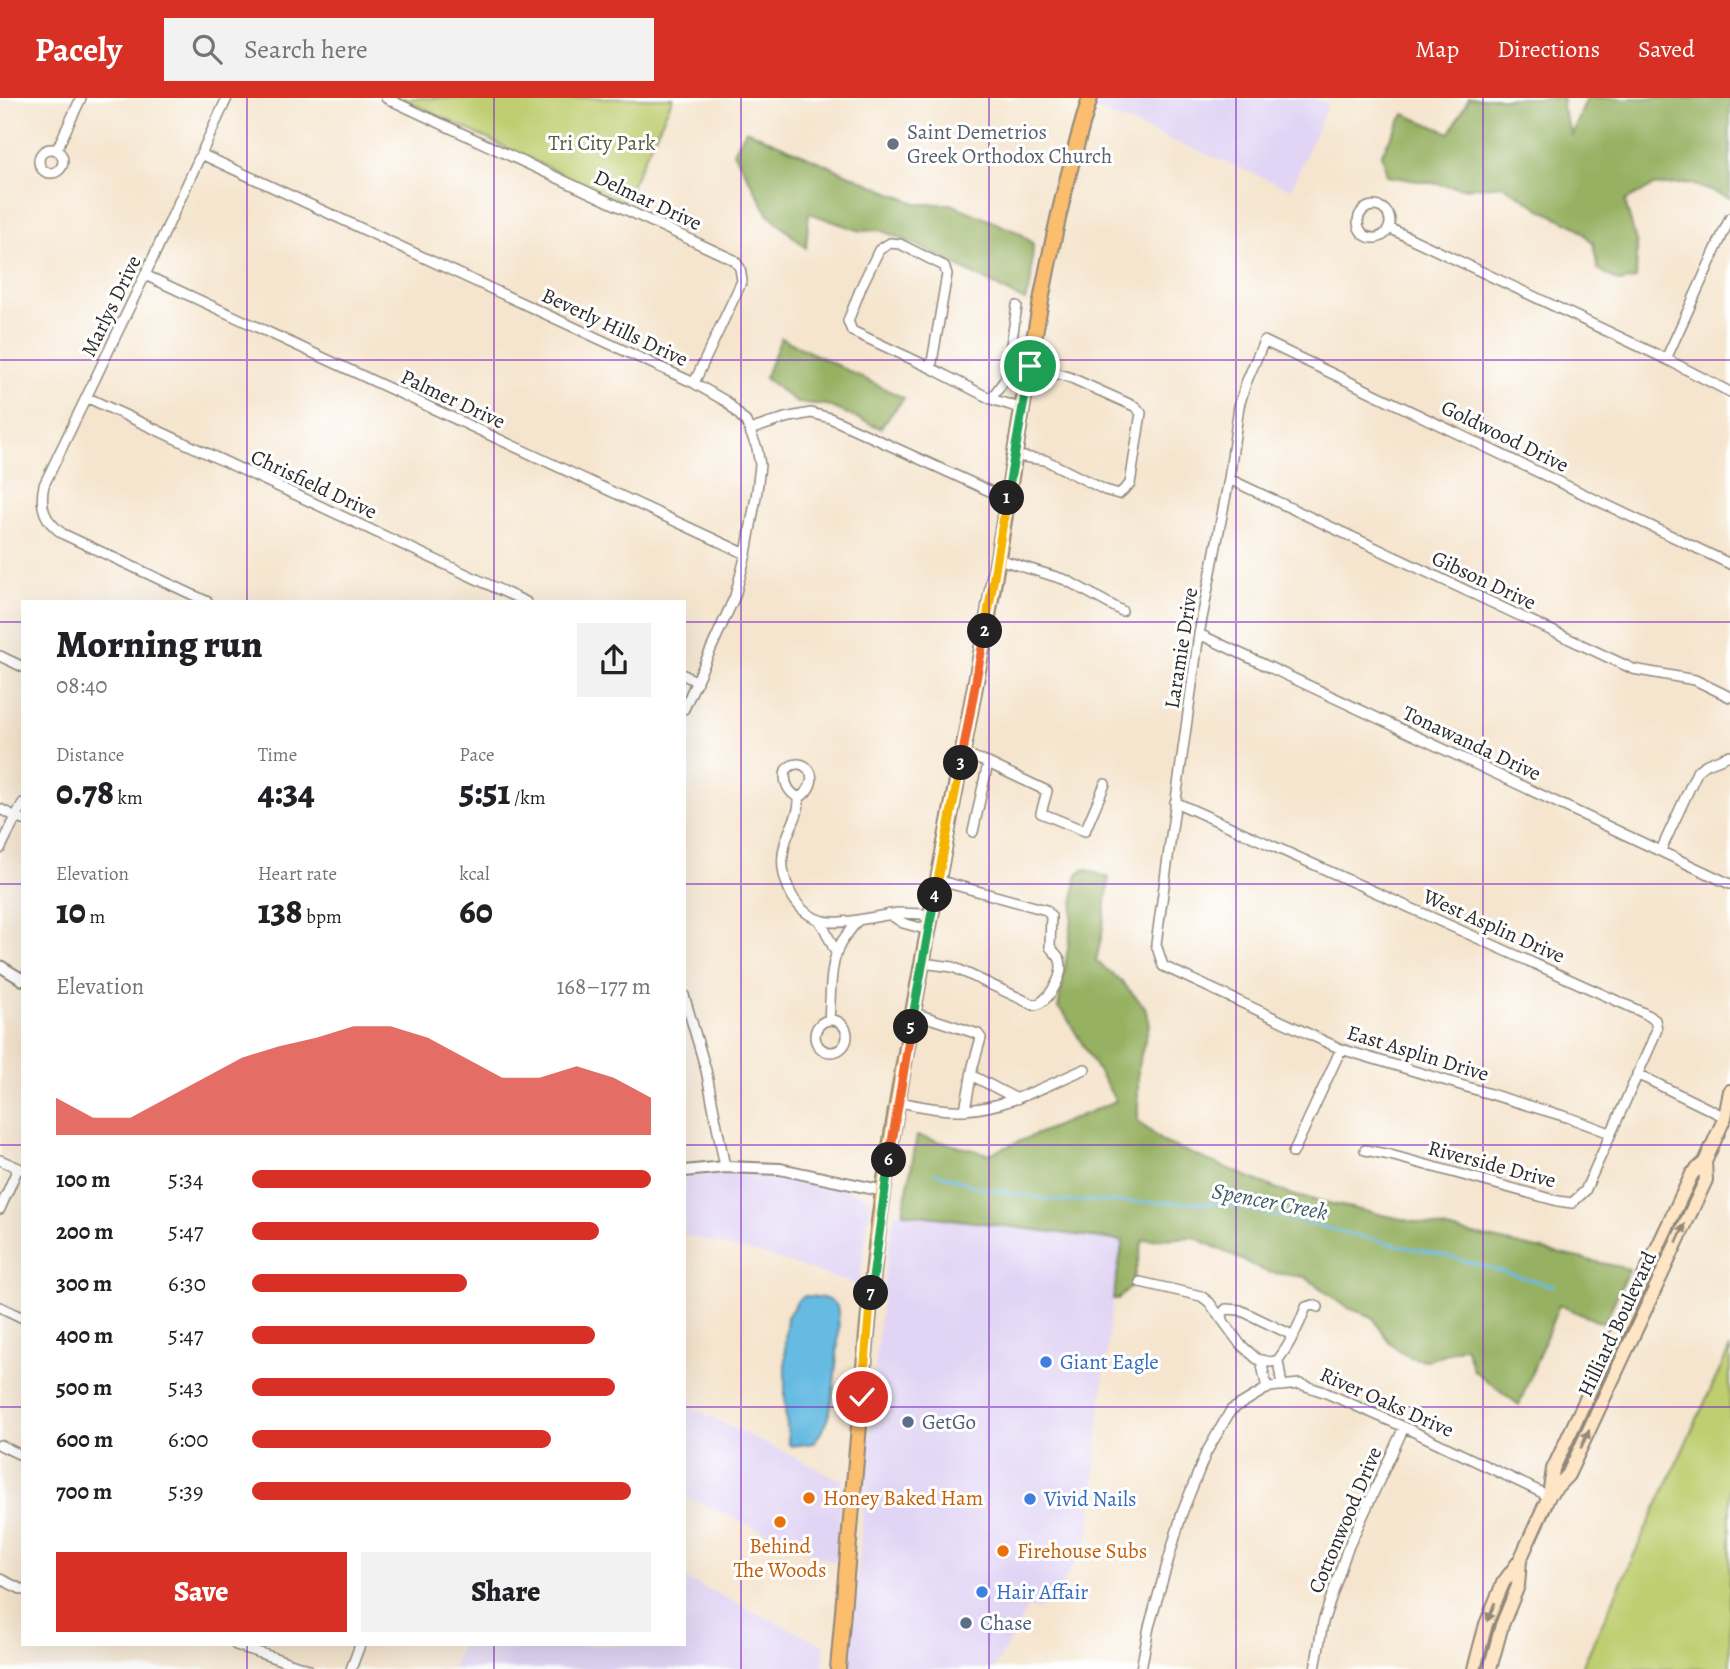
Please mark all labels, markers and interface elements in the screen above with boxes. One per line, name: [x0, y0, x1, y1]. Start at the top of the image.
search box: [164, 18, 654, 81]
text: Pacely: [35, 27, 122, 72]
icon: search: [188, 30, 226, 68]
text: Search here: [244, 32, 368, 67]
text: Map: [1415, 33, 1459, 65]
text: Directions: [1497, 33, 1600, 65]
text: Saved: [1638, 33, 1695, 65]
place label: Saint Demetrios Greek Orthodox Church: [907, 118, 1112, 170]
park label: Tri City Park: [548, 129, 656, 157]
marker: Saint Demetrios Greek Orthodox Church: [885, 136, 901, 152]
street label: Delmar Drive: [590, 163, 706, 237]
street label: Marlys Drive: [74, 251, 148, 361]
street label: Beverly Hills Drive: [537, 281, 693, 373]
pin: [1000, 336, 1060, 396]
icon: arrive: [1011, 347, 1049, 385]
street label: Palmer Drive: [396, 363, 510, 435]
street label: Goldwood Drive: [1437, 393, 1573, 479]
street label: Chrisfield Drive: [246, 443, 382, 525]
pin: 1: [990, 480, 1024, 516]
text: 1: [1003, 484, 1010, 510]
street label: Gibson Drive: [1427, 544, 1541, 616]
street label: Laramie Drive: [1158, 585, 1204, 711]
pin: 2: [968, 614, 1002, 648]
text: 2: [980, 617, 989, 643]
text: Morning run: [56, 618, 263, 670]
button: share: [577, 623, 651, 697]
text: 08:40: [56, 670, 108, 701]
street label: Tonawanda Drive: [1398, 699, 1546, 787]
text: Distance: [56, 742, 124, 768]
text: Time: [258, 742, 297, 768]
text: Pace: [459, 742, 495, 768]
pin: 3: [944, 746, 978, 780]
text: 3: [956, 749, 965, 775]
text: 0.78: [56, 768, 114, 816]
text: 4:34: [258, 768, 315, 816]
text: 5:51: [459, 768, 510, 816]
text: km: [114, 785, 143, 811]
text: /km: [510, 785, 545, 811]
text: Elevation: [56, 861, 129, 887]
text: Heart rate: [258, 861, 337, 887]
text: kcal: [459, 861, 490, 887]
pin: 4: [918, 878, 953, 912]
text: 4: [930, 881, 939, 907]
street label: West Asplin Drive: [1418, 882, 1569, 970]
text: 10: [56, 887, 86, 935]
text: 138: [258, 887, 303, 935]
text: 60: [459, 887, 493, 935]
text: m: [86, 904, 105, 930]
text: bpm: [303, 904, 342, 930]
text: Elevation: [56, 971, 144, 1002]
text: 168–177 m: [556, 971, 651, 1002]
pin: 5: [894, 1010, 928, 1044]
text: 5: [906, 1013, 915, 1039]
street label: East Asplin Drive: [1344, 1018, 1492, 1088]
street label: Riverside Drive: [1425, 1133, 1559, 1195]
pin: 6: [872, 1142, 906, 1178]
text: 6: [884, 1146, 893, 1172]
text: 100 m: [56, 1164, 111, 1195]
text: 5:34: [168, 1164, 203, 1195]
water label: Spencer Creek: [1209, 1175, 1331, 1228]
text: 200 m: [56, 1216, 114, 1247]
text: 5:47: [168, 1216, 203, 1247]
one-way arrow: [1675, 1223, 1687, 1243]
street label: Hilliard Boulevard: [1571, 1246, 1663, 1401]
text: 300 m: [56, 1268, 112, 1299]
text: 6:30: [168, 1268, 206, 1299]
pin: 7: [854, 1276, 888, 1310]
text: 7: [866, 1279, 875, 1305]
text: 400 m: [56, 1320, 113, 1351]
text: 5:47: [168, 1320, 203, 1351]
place label: Giant Eagle: [1060, 1348, 1159, 1376]
marker: Giant Eagle: [1038, 1354, 1054, 1370]
street label: River Oaks Drive: [1316, 1360, 1458, 1444]
pin: [832, 1367, 892, 1427]
text: 500 m: [56, 1372, 112, 1403]
text: 5:43: [168, 1372, 203, 1403]
icon: check: [843, 1378, 881, 1416]
place label: GetGo: [922, 1408, 976, 1436]
marker: GetGo: [900, 1414, 916, 1430]
text: 600 m: [56, 1424, 113, 1455]
text: 6:00: [168, 1424, 209, 1455]
one-way arrow: [1579, 1429, 1591, 1449]
street label: Cottonwood Drive: [1302, 1442, 1388, 1598]
text: 700 m: [56, 1476, 112, 1507]
text: 5:39: [168, 1476, 203, 1507]
place label: Honey Baked Ham: [823, 1484, 983, 1512]
place label: Vivid Nails: [1043, 1485, 1137, 1513]
marker: Honey Baked Ham: [801, 1490, 817, 1506]
marker: Vivid Nails: [1022, 1491, 1038, 1507]
marker: Behind The Woods: [772, 1514, 788, 1530]
place label: Behind The Woods: [734, 1532, 827, 1584]
place label: Firehouse Subs: [1017, 1537, 1147, 1565]
marker: Firehouse Subs: [995, 1543, 1011, 1559]
button: Save: [56, 1552, 347, 1632]
button: Share: [361, 1552, 651, 1632]
place label: Hair Affair: [996, 1578, 1088, 1606]
marker: Hair Affair: [974, 1584, 990, 1600]
one-way arrow: [1486, 1601, 1497, 1622]
place label: Chase: [980, 1609, 1032, 1637]
marker: Chase: [958, 1615, 974, 1631]

